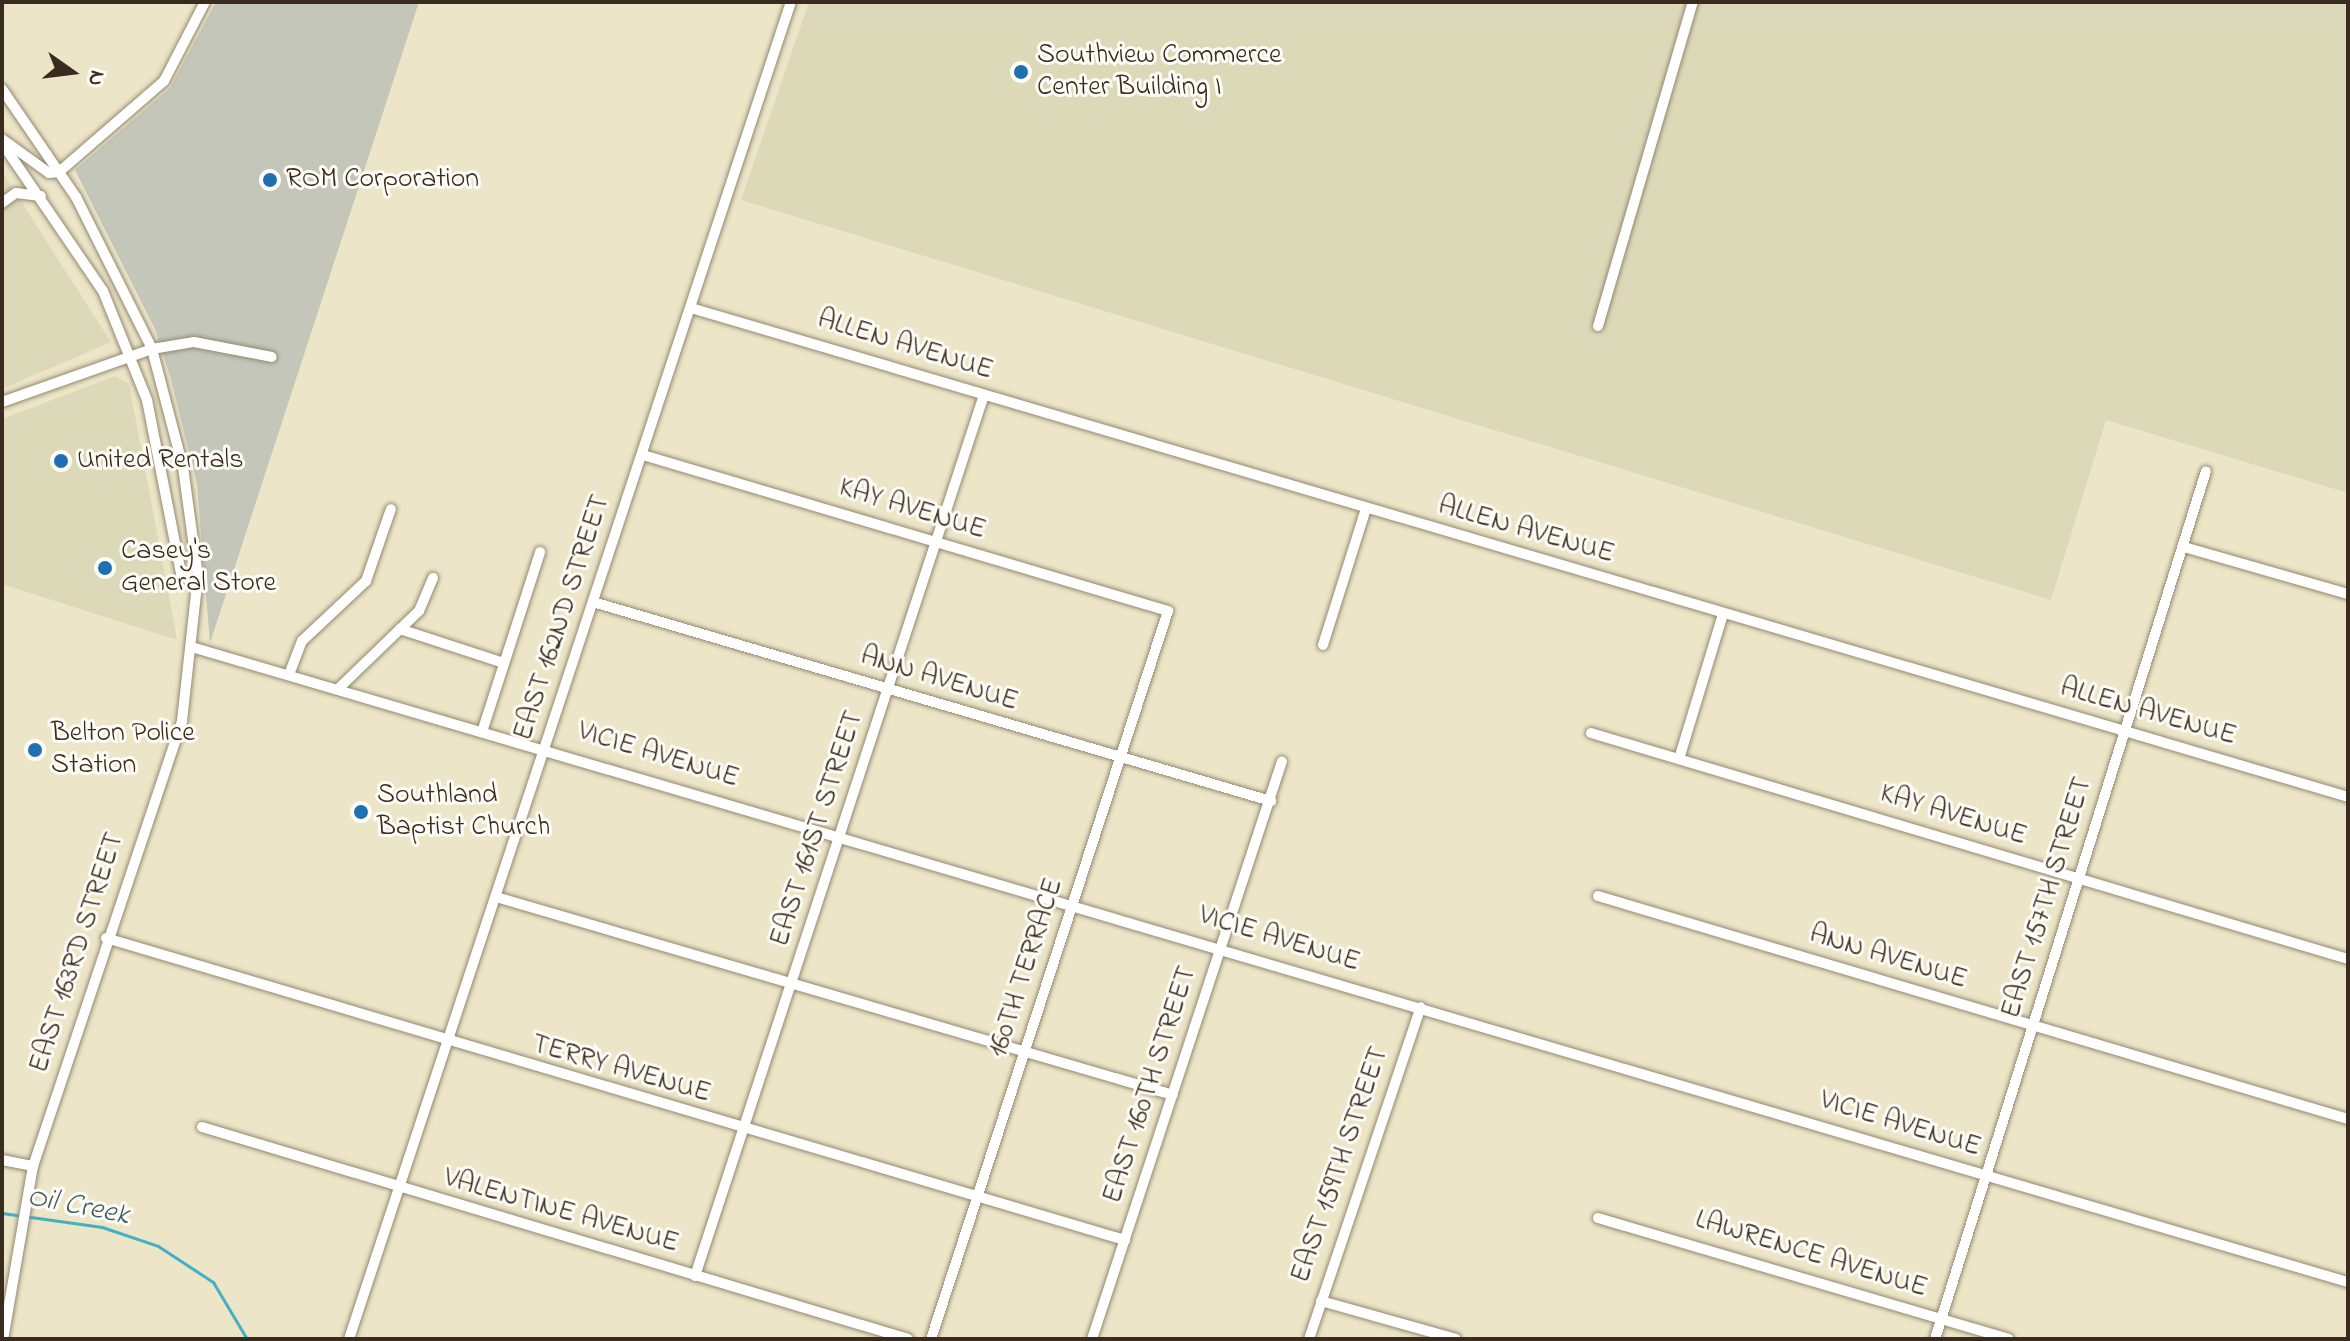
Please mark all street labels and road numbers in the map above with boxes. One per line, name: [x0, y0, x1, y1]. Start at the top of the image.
street label: ALLEN AVENUE: [813, 303, 997, 389]
street label: KAY AVENUE: [835, 472, 989, 548]
street label: ALLEN AVENUE: [1434, 490, 1618, 572]
street label: EAST 162ND STREET: [507, 491, 619, 745]
street label: ANN AVENUE: [856, 640, 1022, 720]
street label: ALLEN AVENUE: [2056, 672, 2240, 754]
street label: EAST 161ST STREET: [764, 707, 872, 951]
street label: VICIE AVENUE: [573, 716, 743, 796]
street label: EAST 157TH STREET: [1995, 773, 2101, 1023]
street label: KAY AVENUE: [1876, 778, 2030, 854]
street label: EAST 163RD STREET: [23, 829, 133, 1077]
street label: 160TH TERRACE: [982, 874, 1072, 1062]
street label: VICIE AVENUE: [1194, 900, 1364, 980]
street label: ANN AVENUE: [1805, 918, 1971, 998]
street label: EAST 160TH STREET: [1097, 962, 1205, 1208]
street label: TERRY AVENUE: [528, 1028, 714, 1112]
street label: EAST 159TH STREET: [1285, 1043, 1397, 1287]
street label: VICIE AVENUE: [1815, 1085, 1985, 1165]
street label: VALENTINE AVENUE: [440, 1162, 682, 1262]
street label: LAWRENCE AVENUE: [1691, 1204, 1931, 1306]

